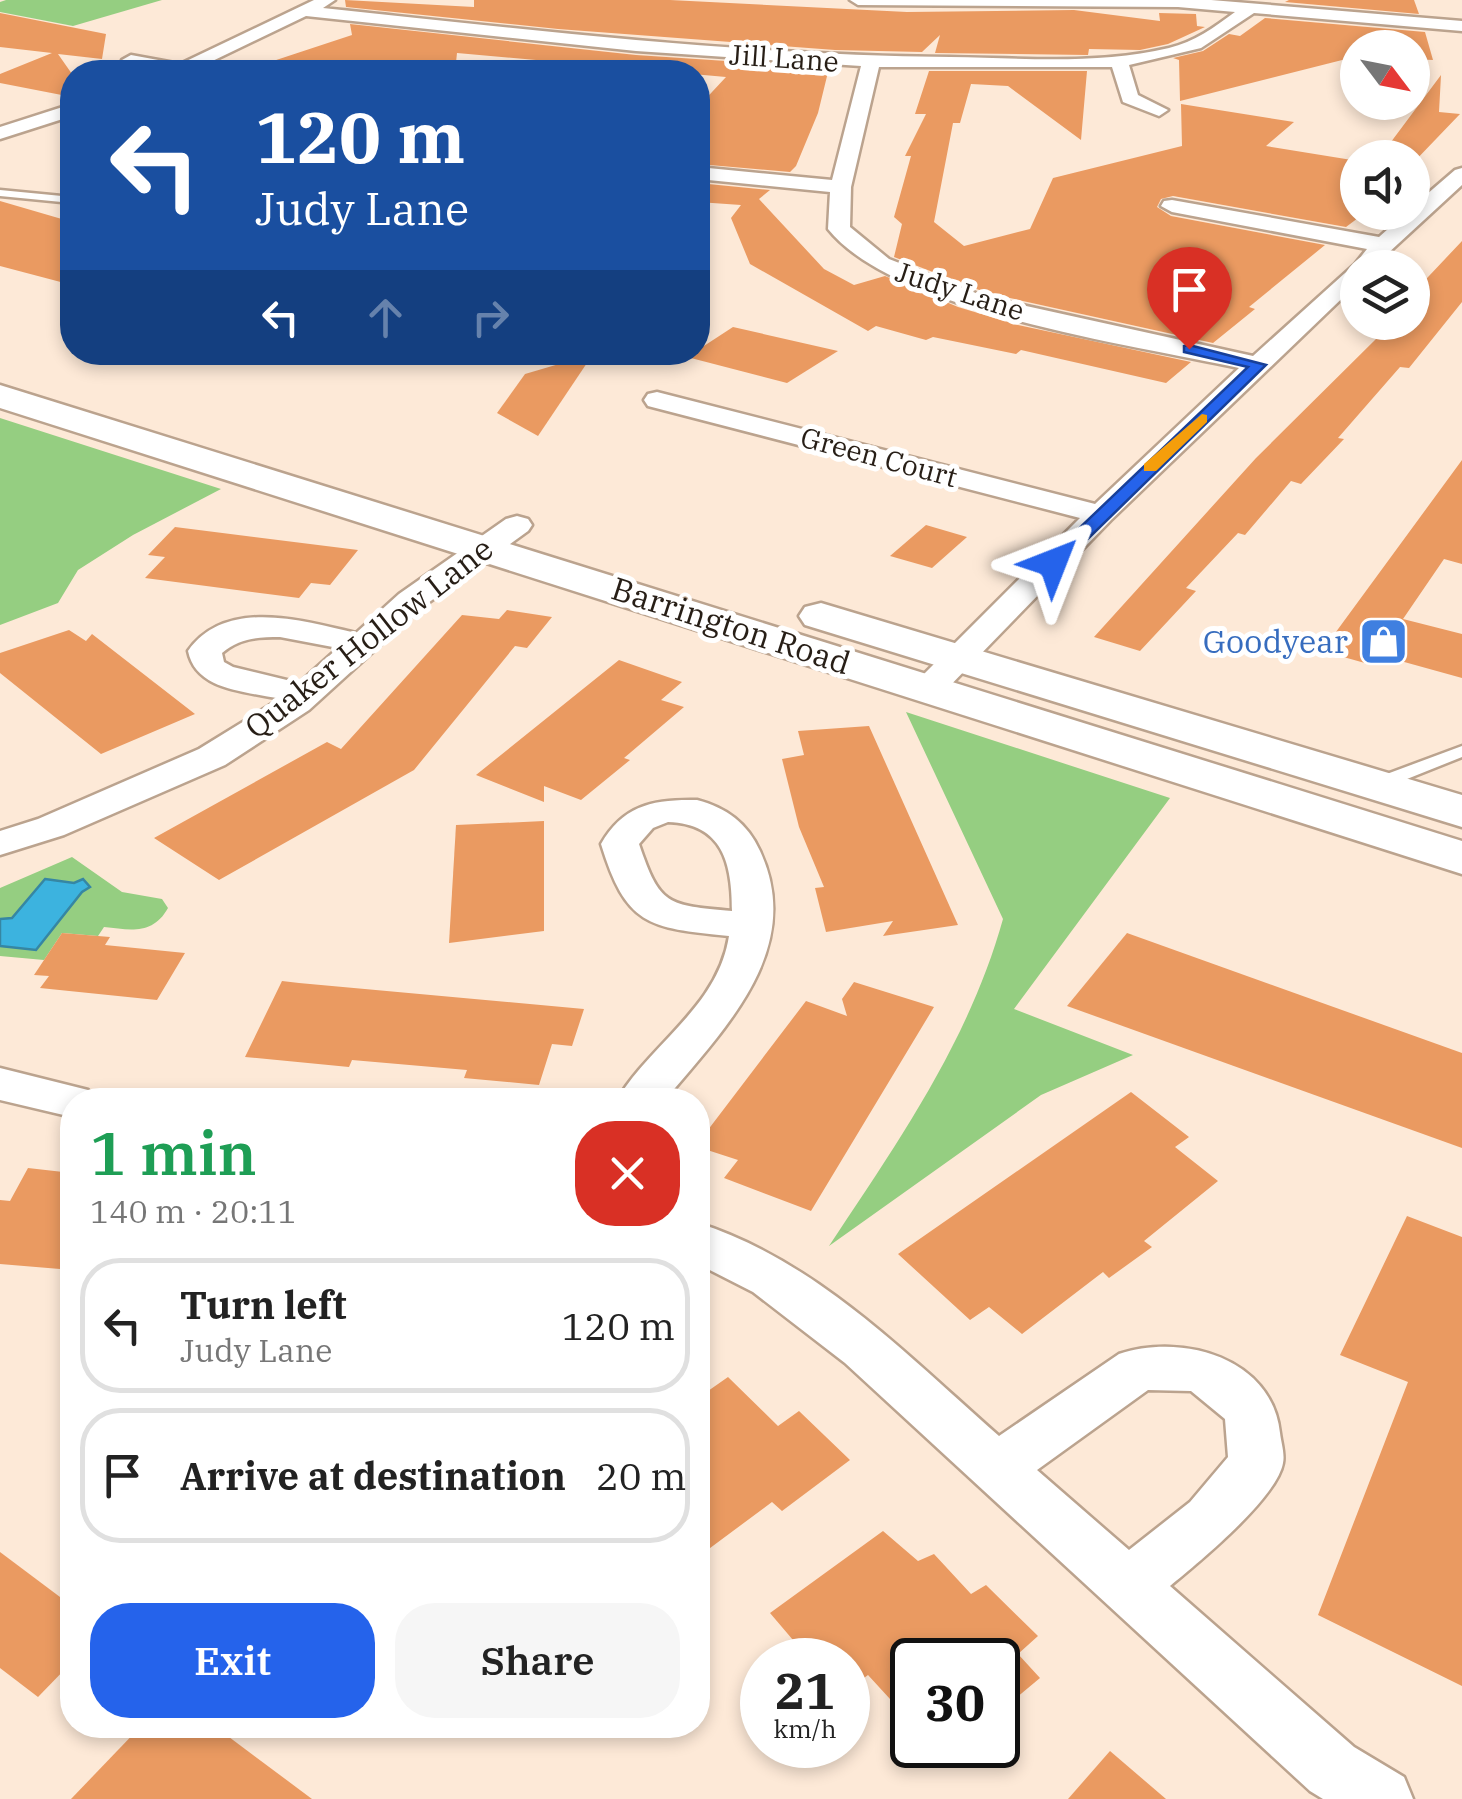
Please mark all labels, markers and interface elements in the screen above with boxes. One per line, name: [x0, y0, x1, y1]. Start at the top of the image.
north arrow: [1340, 30, 1430, 120]
map controls: [1340, 30, 1430, 340]
street label: Jill Lane: [728, 35, 840, 80]
text: 120 m: [255, 91, 465, 182]
icon: left: [90, 100, 220, 230]
button: sound: [1340, 140, 1430, 230]
text: Judy Lane: [255, 179, 469, 237]
pin: [1147, 247, 1232, 350]
button: layers: [1340, 250, 1430, 340]
street label: Judy Lane: [891, 252, 1029, 329]
icon: arrive: [1162, 262, 1217, 317]
icon: left: [253, 290, 308, 345]
icon: ahead: [358, 290, 413, 345]
icon: right: [463, 290, 518, 345]
street label: Green Court: [797, 418, 962, 495]
position arrow: [1001, 511, 1105, 615]
street label: Quaker Hollow Lane: [236, 527, 501, 747]
street label: Barrington Road: [607, 567, 856, 683]
shop icon: Goodyear: [1357, 616, 1409, 668]
place label: Goodyear: [1203, 620, 1348, 662]
text: 1 min: [90, 1113, 257, 1192]
button: close: [575, 1121, 680, 1226]
text: 140 m · 20:11: [90, 1190, 297, 1232]
text: Turn left: [180, 1280, 347, 1329]
icon: left: [95, 1298, 150, 1353]
text: 120 m: [562, 1301, 675, 1350]
text: Judy Lane: [180, 1329, 332, 1371]
icon: arrive: [95, 1448, 150, 1503]
text: Arrive at destination: [180, 1451, 566, 1500]
text: 20 m: [596, 1451, 687, 1500]
button: Exit: [90, 1603, 375, 1718]
button: Share: [395, 1603, 680, 1718]
speed limit sign: 30: [890, 1638, 1020, 1768]
text: 21: [775, 1658, 835, 1723]
text: km/h: [773, 1712, 837, 1745]

